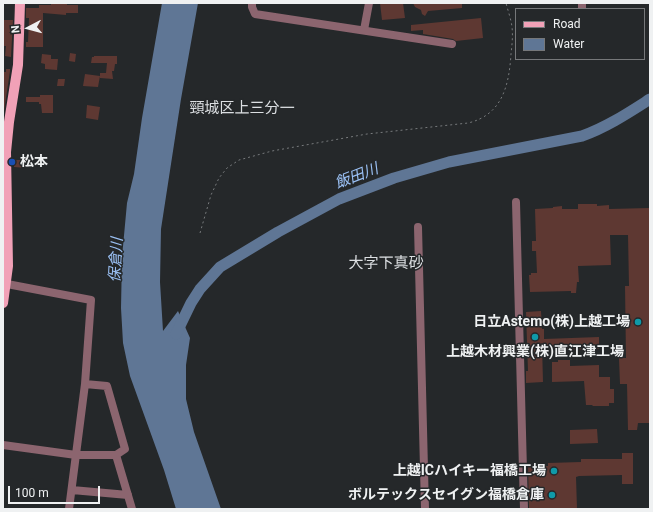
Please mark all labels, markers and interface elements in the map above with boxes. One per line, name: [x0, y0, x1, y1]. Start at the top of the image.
north arrow: [8, 8, 48, 48]
legend: [515, 8, 645, 60]
text: Road: [553, 17, 581, 31]
text: N: [9, 25, 22, 34]
text: Water: [553, 37, 584, 51]
district label: 頸城区上三分一: [190, 100, 294, 118]
place label: 松本: [20, 154, 48, 170]
marker: 松本: [7, 157, 17, 167]
water label: 飯田川: [333, 161, 381, 193]
water label: 保倉川: [107, 237, 127, 283]
district label: 大字下真砂: [349, 255, 423, 273]
place label: 日立Astemo(株)上越工場: [473, 314, 630, 330]
marker: 日立Astemo(株)上越工場: [633, 317, 643, 327]
marker: 上越木材興業(株)直江津工場: [530, 332, 540, 342]
place label: 上越木材興業(株)直江津工場: [446, 344, 624, 360]
place label: 上越ICハイキー福橋工場: [393, 463, 546, 479]
marker: 上越ICハイキー福橋工場: [549, 466, 559, 476]
scale bar: [10, 478, 102, 504]
text: 100 m: [15, 486, 49, 500]
place label: ボルテックスセイグン福橋倉庫: [348, 487, 544, 503]
marker: ボルテックスセイグン福橋倉庫: [547, 490, 557, 500]

